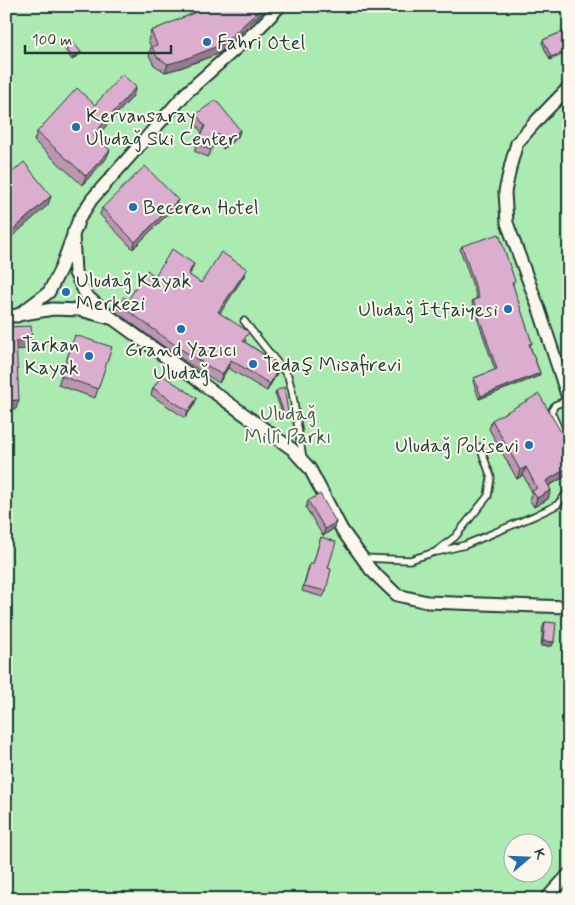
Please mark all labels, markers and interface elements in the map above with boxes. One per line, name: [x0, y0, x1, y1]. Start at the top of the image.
scale bar: [25, 22, 171, 54]
place label: Fahri Otel: [217, 30, 305, 57]
text: 100 m: [32, 31, 72, 51]
marker: Fahri Otel: [201, 36, 213, 48]
place label: Kervansaray Uludağ Ski Center: [86, 103, 238, 153]
marker: Kervansaray Uludağ Ski Center: [70, 121, 82, 133]
place label: Beceren Hotel: [143, 195, 259, 222]
marker: Beceren Hotel: [127, 201, 139, 213]
place label: Uludağ Kayak Merkezi: [76, 268, 191, 318]
marker: Uludağ Kayak Merkezi: [60, 286, 72, 298]
place label: Uludağ İtfaiyesi: [358, 297, 498, 324]
marker: Uludağ İtfaiyesi: [502, 303, 514, 315]
marker: Grand Yazıcı Uludağ: [175, 323, 187, 335]
place label: Tarkan Kayak: [22, 332, 79, 382]
place label: Grand Yazıcı Uludağ: [125, 337, 237, 387]
marker: Tarkan Kayak: [83, 350, 95, 362]
place label: Tedaş Misafirevi: [263, 352, 401, 379]
marker: Tedaş Misafirevi: [247, 358, 259, 370]
park label: Uludağ Millî Parkı: [244, 401, 332, 451]
place label: Uludağ Polisevi: [395, 433, 519, 460]
marker: Uludağ Polisevi: [523, 439, 535, 451]
north arrow: [502, 832, 552, 882]
text: K: [529, 846, 550, 863]

